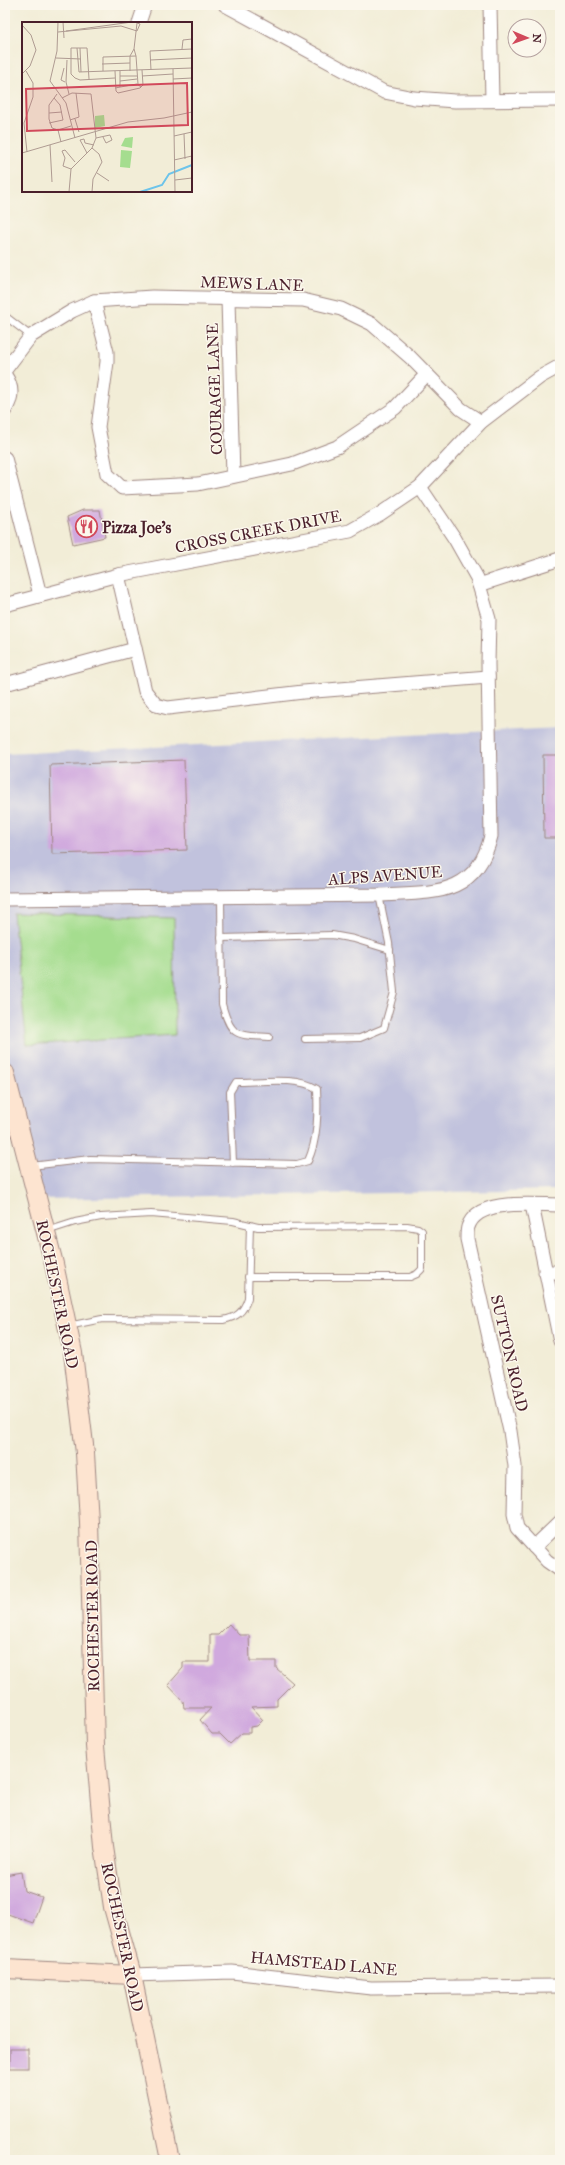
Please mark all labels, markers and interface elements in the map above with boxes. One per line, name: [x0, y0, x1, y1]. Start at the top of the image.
north arrow: [507, 18, 547, 58]
inset map: [22, 22, 192, 192]
text: N: [530, 33, 543, 44]
street label: MEWS LANE: [200, 272, 304, 295]
street label: COURAGE LANE: [203, 323, 226, 455]
street label: CROSS CREEK DRIVE: [173, 506, 343, 557]
restaurant icon: Pizza Joe's: [73, 514, 99, 540]
place label: Pizza Joe's: [102, 518, 171, 538]
street label: ALPS AVENUE: [326, 862, 443, 889]
street label: ROCHESTER ROAD: [32, 1218, 83, 1370]
street label: SUTTON ROAD: [487, 1293, 532, 1413]
street label: ROCHESTER ROAD: [82, 1540, 103, 1692]
street label: ROCHESTER ROAD: [97, 1861, 148, 2013]
street label: HAMSTEAD LANE: [250, 1948, 398, 1979]

